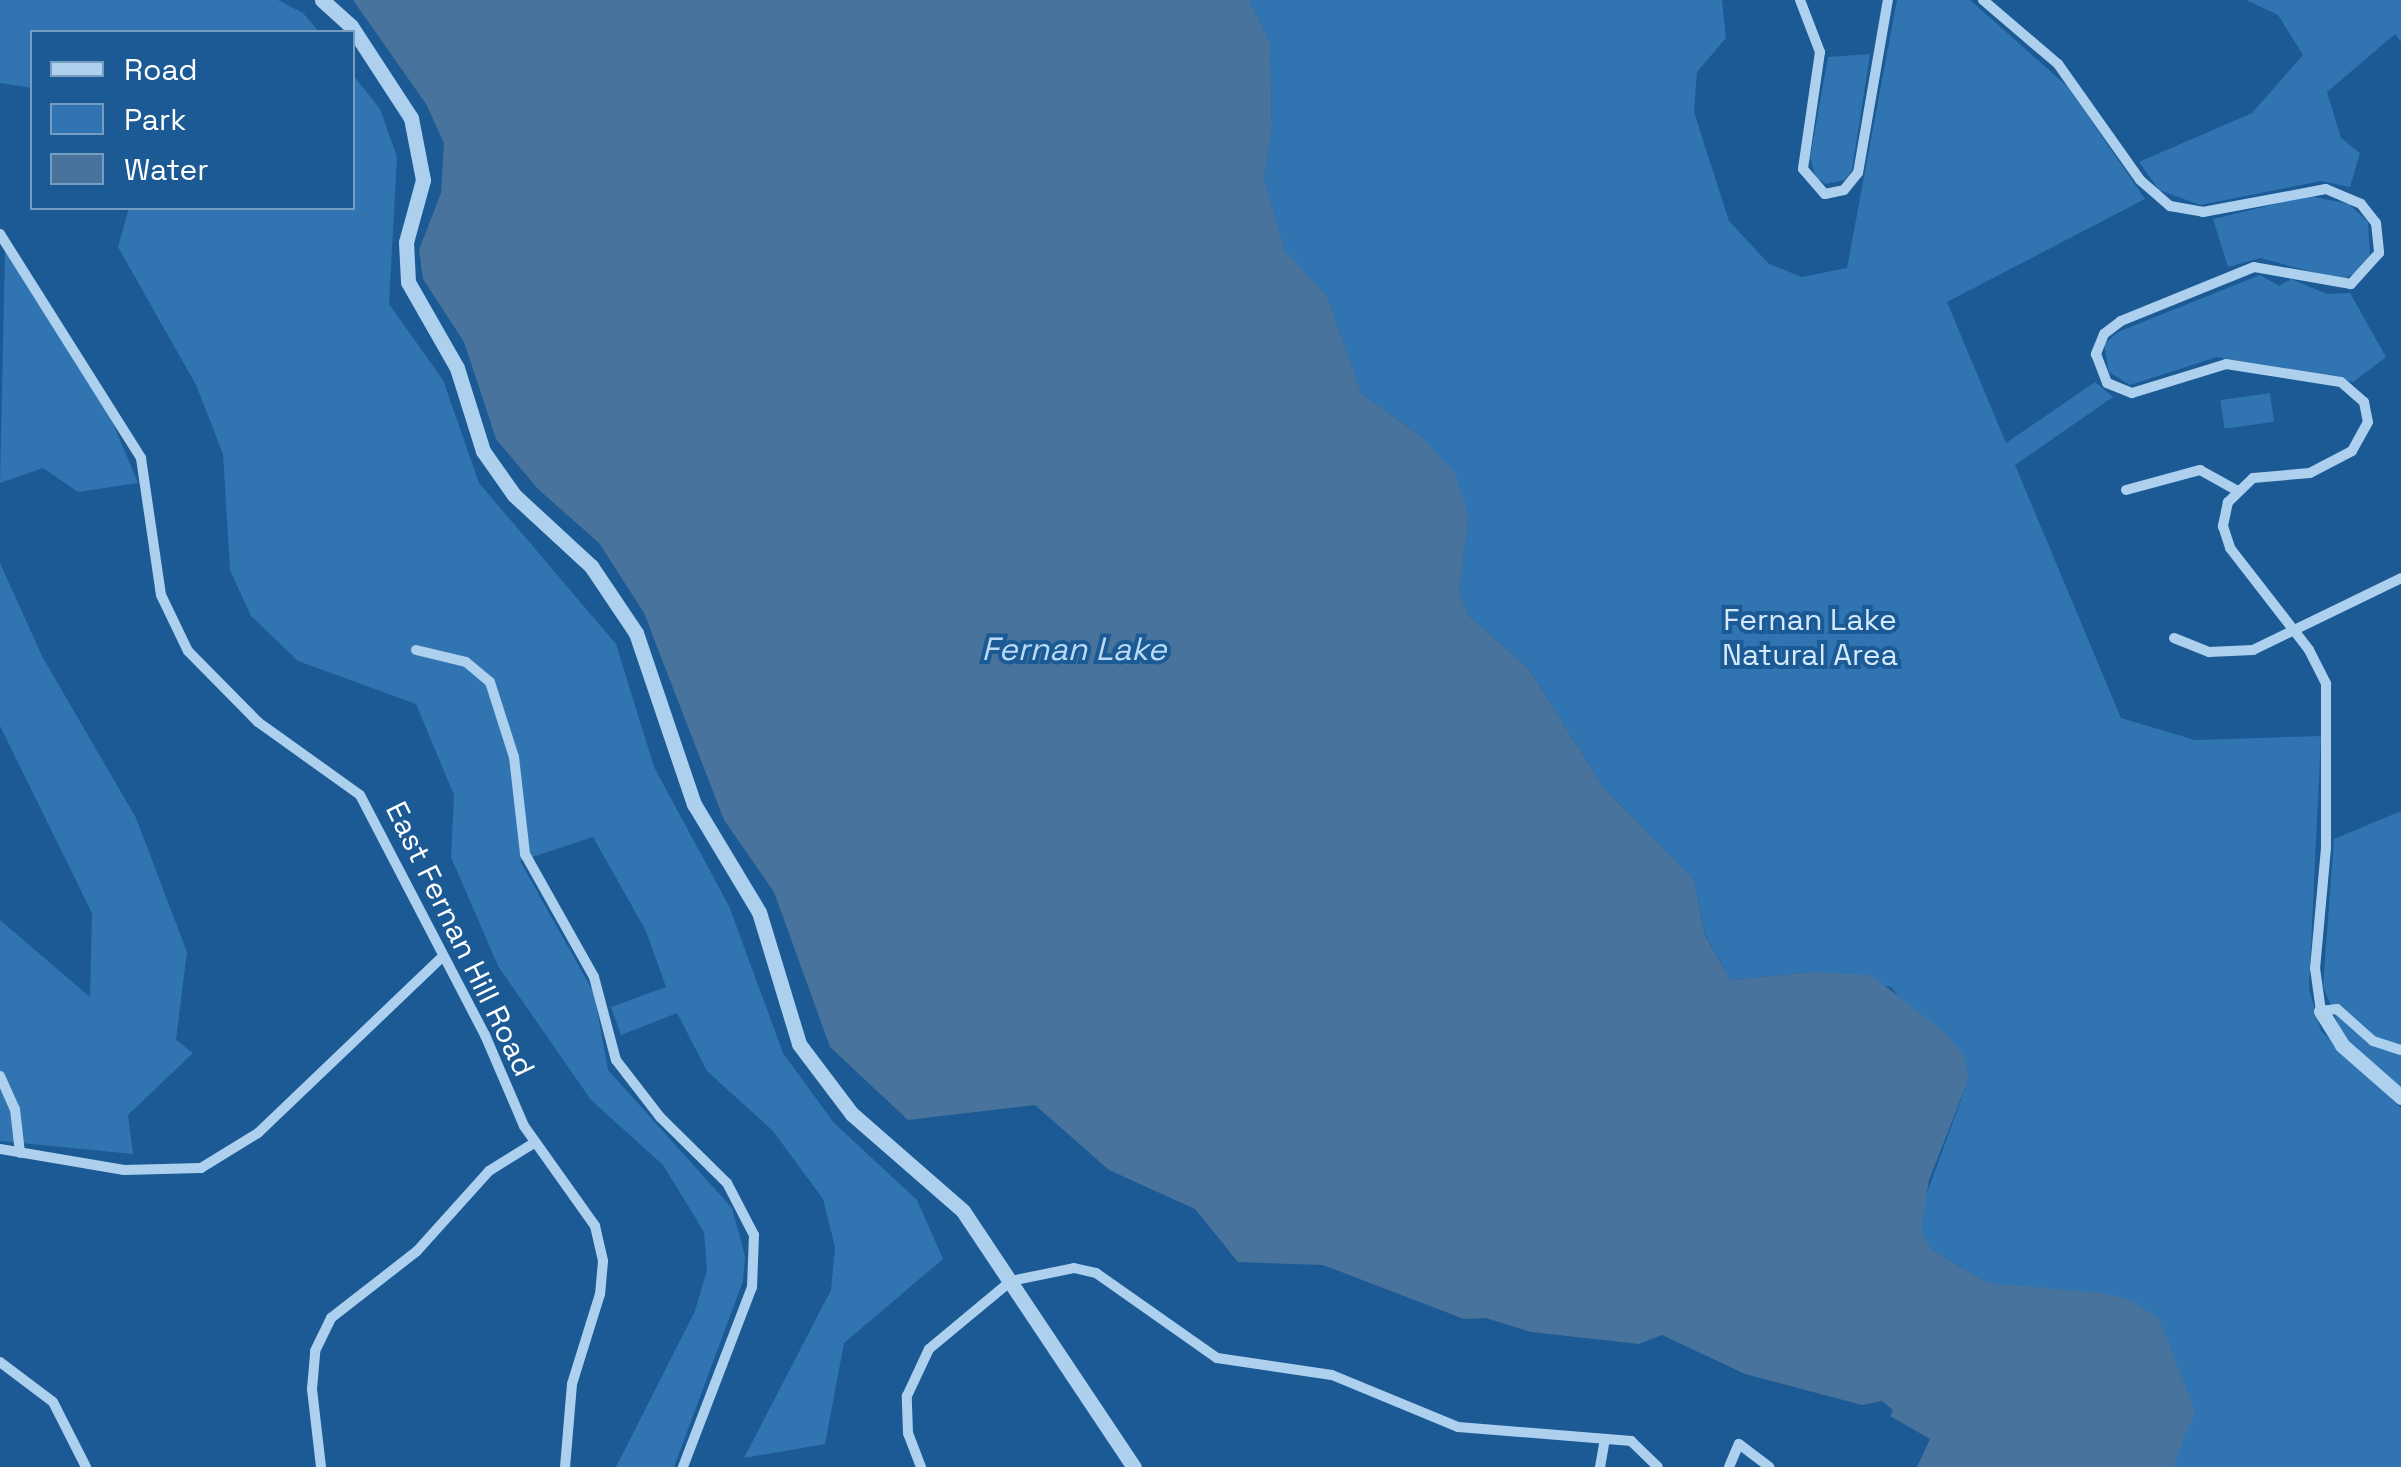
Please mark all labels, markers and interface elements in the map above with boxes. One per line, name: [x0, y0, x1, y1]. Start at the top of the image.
legend: [30, 30, 355, 210]
text: Road: [124, 50, 198, 89]
text: Park: [124, 100, 186, 139]
text: Water: [124, 150, 209, 189]
park label: Fernan Lake Natural Area: [1722, 602, 1898, 672]
water label: Fernan Lake: [981, 630, 1167, 668]
street label: East Fernan Hill Road: [378, 796, 542, 1082]

